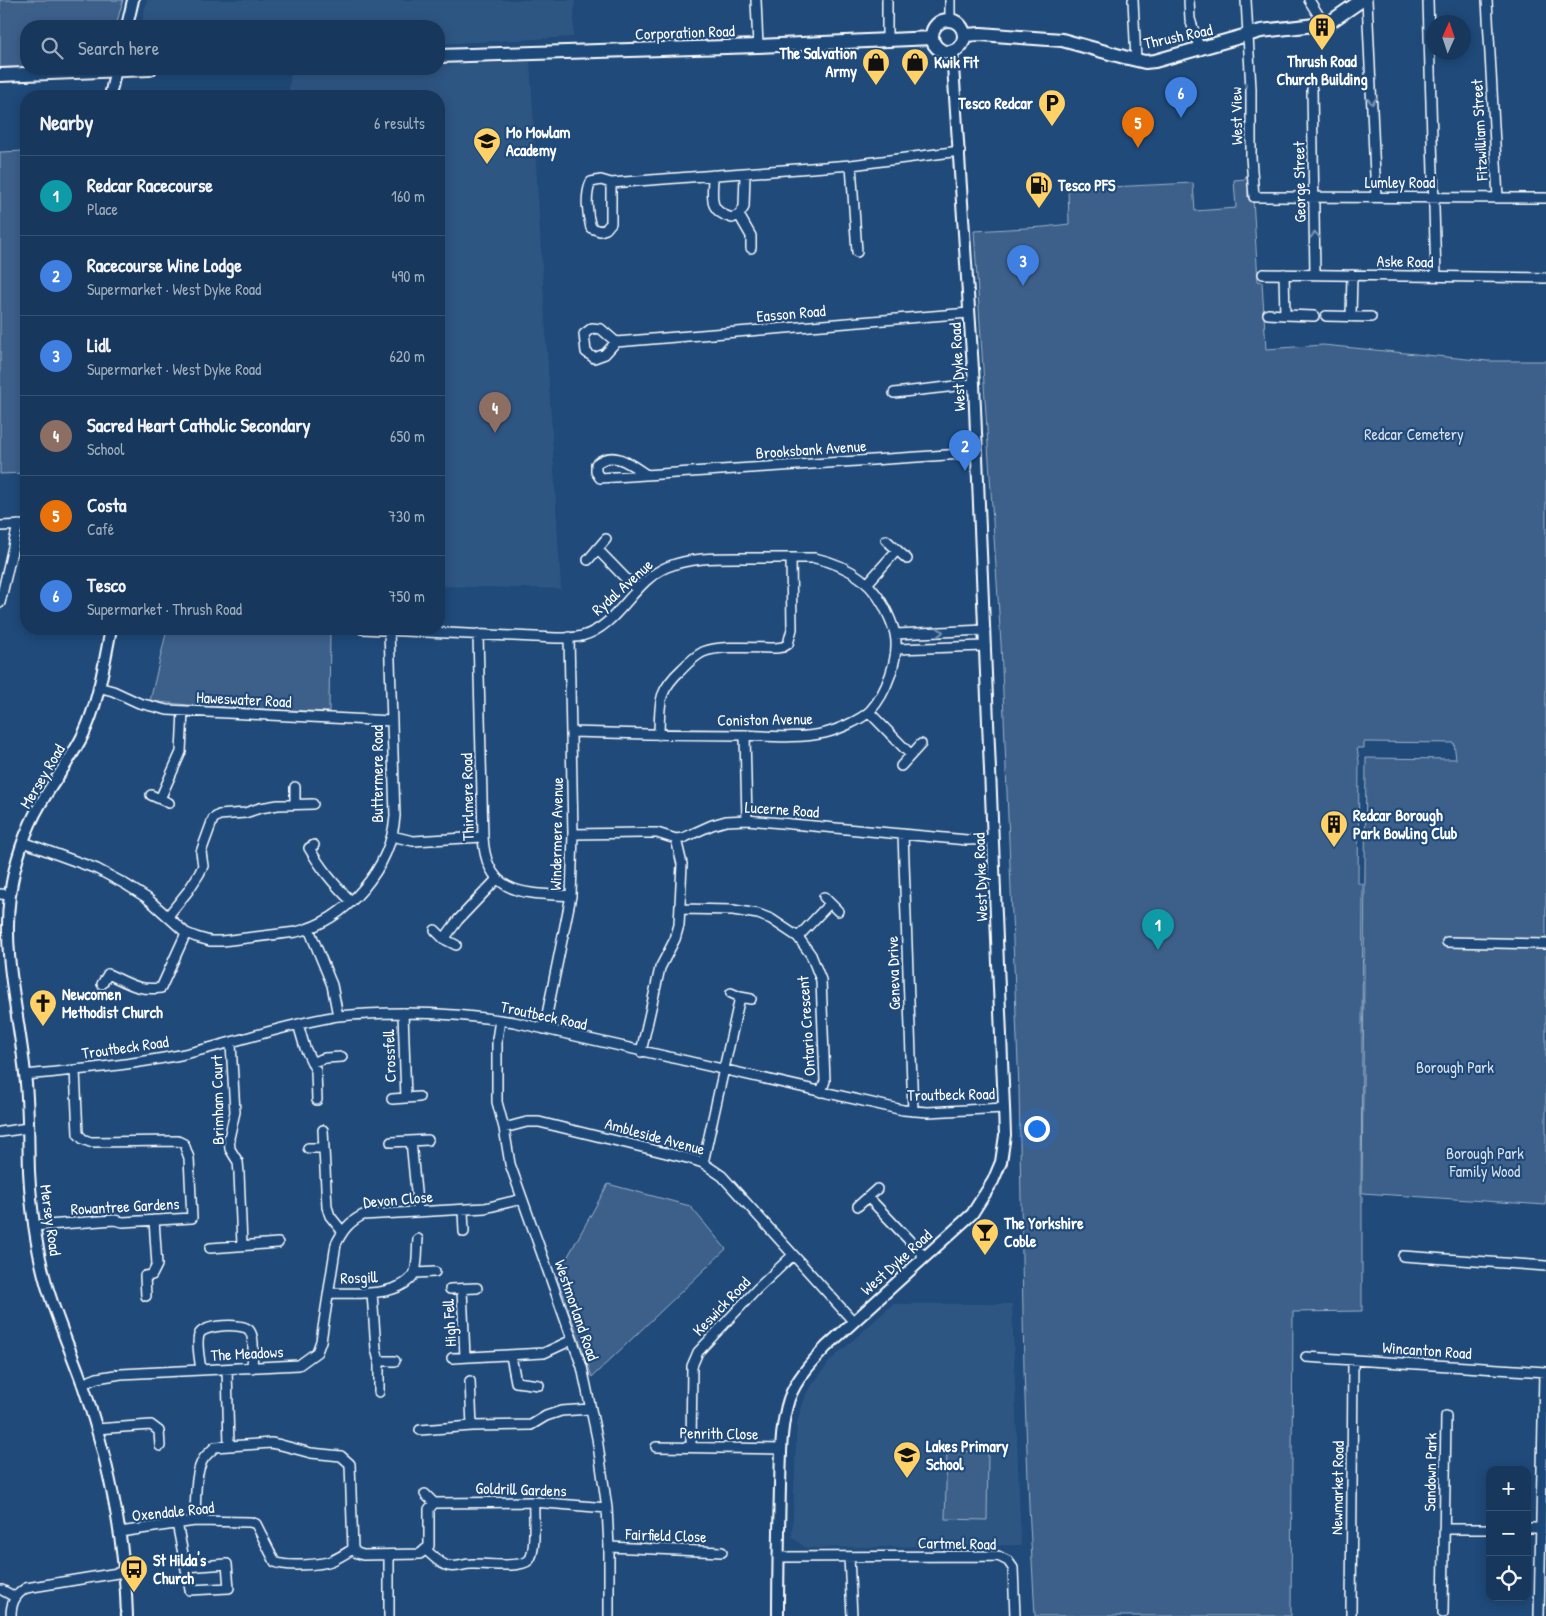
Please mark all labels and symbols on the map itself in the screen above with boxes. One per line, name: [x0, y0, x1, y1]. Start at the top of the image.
building icon: Thrush Road Church Building: [1307, 12, 1337, 51]
north arrow: [1426, 15, 1471, 60]
street label: Thrush Road: [1142, 18, 1214, 54]
street label: Corporation Road: [635, 19, 735, 45]
place label: The Salvation Army: [778, 42, 857, 83]
shop icon: The Salvation Army: [861, 47, 891, 86]
shop icon: Kwik Fit: [900, 47, 930, 86]
place label: Thrush Road Church Building: [1276, 50, 1368, 91]
place label: Kwik Fit: [934, 51, 979, 73]
pin: 6: [1165, 77, 1197, 118]
street label: Fitzwilliam Street: [1465, 78, 1493, 182]
street label: West View: [1224, 87, 1248, 145]
parking icon: Tesco Redcar: [1037, 88, 1067, 127]
place label: Tesco Redcar: [957, 92, 1034, 114]
one-way arrow: [1366, 97, 1377, 105]
pin: 5: [1122, 107, 1154, 148]
place label: Mo Mowlam Academy: [506, 121, 571, 162]
school or university icon: Mo Mowlam Academy: [472, 126, 502, 165]
street label: George Street: [1287, 141, 1311, 223]
fuel station icon: Tesco PFS: [1024, 170, 1054, 209]
street label: Lumley Road: [1365, 171, 1435, 193]
place label: Tesco PFS: [1057, 174, 1116, 196]
one-way arrow: [1310, 231, 1320, 239]
pin: 3: [1007, 245, 1039, 286]
street label: Aske Road: [1376, 250, 1434, 272]
street label: Easson Road: [756, 299, 826, 327]
street label: West Dyke Road: [944, 322, 970, 412]
pin: 4: [479, 392, 511, 433]
park label: Redcar Cemetery: [1364, 423, 1464, 445]
pin: 2: [949, 430, 981, 471]
street label: Brooksbank Avenue: [755, 434, 868, 464]
street label: Rydal Avenue: [587, 553, 658, 620]
one-way arrow: [936, 626, 944, 637]
street label: Haweswater Road: [196, 686, 292, 712]
street label: Coniston Avenue: [717, 707, 814, 731]
street label: Buttermere Road: [366, 725, 388, 823]
street label: Mersey Road: [14, 740, 70, 812]
street label: Thirlmere Road: [455, 753, 479, 841]
street label: Windermere Avenue: [544, 776, 568, 891]
street label: Lucerne Road: [744, 795, 820, 823]
place label: Redcar Borough Park Bowling Club: [1353, 804, 1458, 845]
building icon: Redcar Borough Park Bowling Club: [1319, 809, 1349, 848]
street label: West Dyke Road: [967, 832, 993, 922]
pin: 1: [1142, 909, 1174, 950]
street label: Geneva Drive: [881, 935, 905, 1010]
street label: Ontario Crescent: [791, 975, 820, 1077]
place label: Newcomen Methodist Church: [62, 983, 163, 1023]
church icon: Newcomen Methodist Church: [28, 988, 58, 1027]
street label: Troutbeck Road: [499, 995, 589, 1035]
street label: Crossfell: [377, 1029, 401, 1083]
street label: Troutbeck Road: [80, 1030, 170, 1064]
street label: Brimham Court: [205, 1055, 229, 1145]
park label: Borough Park: [1416, 1056, 1494, 1078]
street label: Troutbeck Road: [907, 1082, 995, 1106]
street label: Ambleside Avenue: [603, 1112, 708, 1160]
your location: [1024, 1116, 1050, 1142]
park label: Borough Park Family Wood: [1446, 1142, 1524, 1182]
street label: Mersey Road: [35, 1183, 67, 1257]
street label: Devon Close: [362, 1185, 434, 1213]
street label: Rowantree Gardens: [70, 1192, 180, 1220]
place label: The Yorkshire Coble: [1003, 1212, 1084, 1252]
bar icon: The Yorkshire Coble: [970, 1217, 1000, 1256]
street label: West Dyke Road: [856, 1224, 936, 1300]
street label: Westmorland Road: [549, 1257, 605, 1363]
street label: Rosgill: [340, 1265, 378, 1289]
street label: Keswick Road: [687, 1272, 755, 1340]
street label: High Fell: [437, 1298, 461, 1347]
street label: Wincanton Road: [1382, 1336, 1472, 1364]
street label: The Meadows: [210, 1340, 284, 1366]
street label: Penrith Close: [679, 1421, 759, 1445]
street label: Sandown Park: [1418, 1432, 1442, 1511]
place label: Lakes Primary School: [926, 1435, 1009, 1475]
school or university icon: Lakes Primary School: [892, 1440, 922, 1479]
street label: Newmarket Road: [1325, 1441, 1349, 1535]
street label: Goldrill Gardens: [475, 1476, 567, 1502]
street label: Oxendale Road: [131, 1496, 215, 1526]
street label: Fairfield Close: [624, 1523, 707, 1547]
street label: Cartmel Road: [918, 1531, 996, 1555]
place label: St Hilda's Church: [153, 1549, 207, 1589]
bus stop icon: St Hilda's Church: [119, 1554, 149, 1593]

